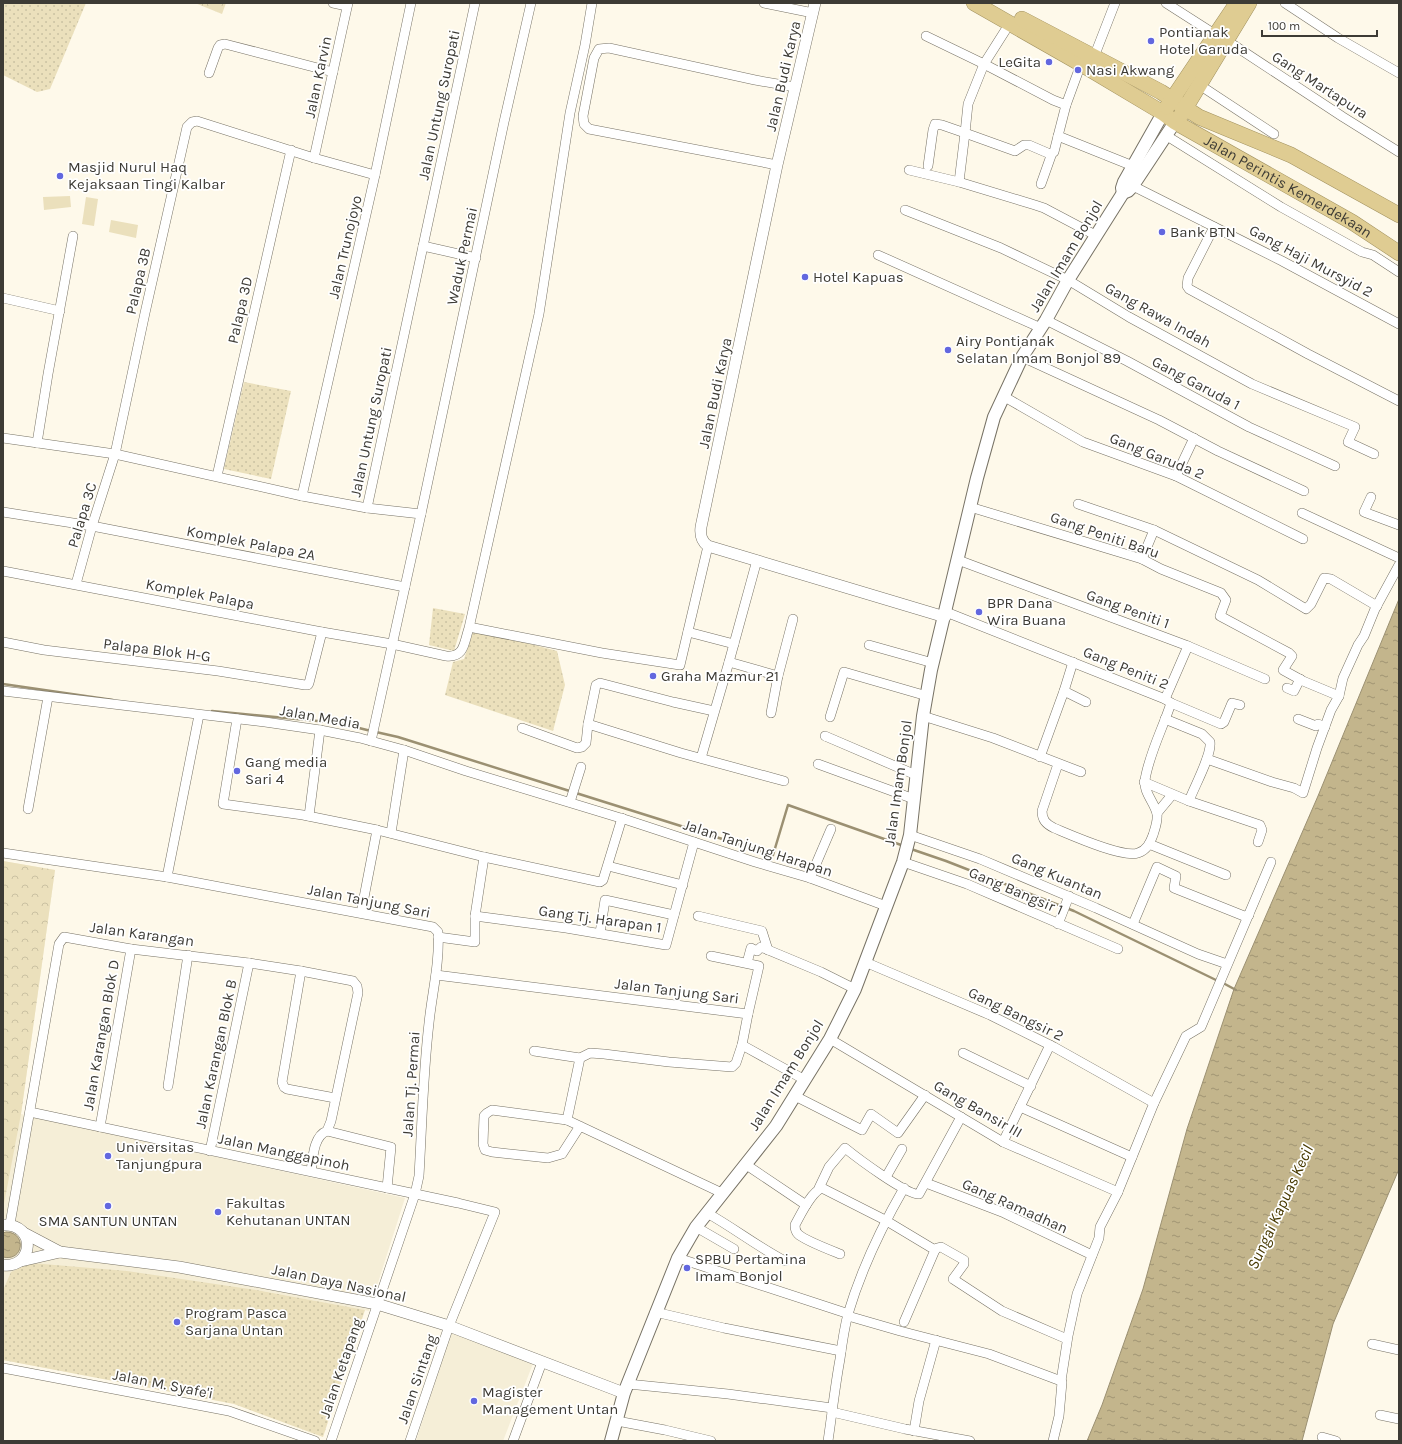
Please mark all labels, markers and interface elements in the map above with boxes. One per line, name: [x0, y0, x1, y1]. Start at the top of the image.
scale bar: [1262, 12, 1377, 38]
street label: Jalan Budi Karya: [762, 19, 804, 133]
text: 100 m: [1268, 19, 1300, 33]
place label: Pontianak Hotel Garuda: [1159, 23, 1248, 58]
street label: Jalan Untung Suropati: [414, 28, 464, 182]
street label: Jalan Karvin: [301, 34, 335, 120]
marker: Pontianak Hotel Garuda: [1146, 36, 1156, 46]
street label: Gang Martapura: [1269, 47, 1371, 123]
place label: LeGita: [998, 53, 1041, 71]
marker: LeGita: [1044, 57, 1054, 67]
place label: Nasi Akwang: [1086, 61, 1175, 79]
marker: Nasi Akwang: [1073, 65, 1083, 75]
street label: Jalan Perintis Kemerdekaan: [1201, 131, 1376, 242]
place label: Masjid Nurul Haq Kejaksaan Tingi Kalbar: [68, 158, 225, 193]
marker: Masjid Nurul Haq Kejaksaan Tingi Kalbar: [55, 171, 65, 181]
street label: Jalan Trunojoyo: [324, 194, 366, 300]
street label: Jalan Imam Bonjol: [1026, 197, 1106, 315]
street label: Waduk Permai: [443, 206, 481, 306]
street label: Gang Haji Mursyid 2: [1246, 221, 1376, 301]
place label: Bank BTN: [1170, 223, 1236, 241]
marker: Bank BTN: [1157, 227, 1167, 237]
street label: Palapa 3B: [122, 246, 154, 316]
place label: Hotel Kapuas: [813, 268, 904, 286]
marker: Hotel Kapuas: [800, 272, 810, 282]
street label: Palapa 3D: [224, 275, 256, 345]
street label: Gang Rawa Indah: [1102, 278, 1214, 352]
place label: Airy Pontianak Selatan Imam Bonjol 89: [956, 332, 1121, 367]
street label: Jalan Budi Karya: [694, 336, 736, 450]
street label: Jalan Untung Suropati: [346, 345, 396, 499]
marker: Airy Pontianak Selatan Imam Bonjol 89: [943, 345, 953, 355]
street label: Gang Garuda 1: [1149, 352, 1243, 414]
street label: Gang Garuda 2: [1107, 429, 1207, 483]
street label: Palapa 3C: [64, 480, 100, 550]
street label: Gang Peniti Baru: [1048, 508, 1162, 562]
street label: Komplek Palapa 2A: [185, 522, 317, 564]
street label: Komplek Palapa: [144, 575, 256, 613]
street label: Gang Peniti 1: [1084, 586, 1172, 632]
place label: BPR Dana Wira Buana: [987, 594, 1066, 629]
marker: BPR Dana Wira Buana: [974, 607, 984, 617]
street label: Palapa Blok H-G: [102, 634, 212, 666]
street label: Gang Peniti 2: [1080, 643, 1172, 693]
place label: Graha Mazmur 21: [661, 667, 779, 685]
marker: Graha Mazmur 21: [648, 671, 658, 681]
street label: Jalan Media: [278, 701, 362, 733]
street label: Jalan Imam Bonjol: [880, 719, 916, 847]
place label: Gang media Sari 4: [245, 753, 327, 788]
marker: Gang media Sari 4: [232, 766, 242, 776]
street label: Jalan Tanjung Harapan: [681, 815, 835, 881]
street label: Gang Kuantan: [1009, 849, 1105, 903]
street label: Gang Bangsir 1: [966, 863, 1066, 919]
street label: Jalan Tanjung Sari: [306, 880, 432, 922]
street label: Gang Tj. Harapan 1: [537, 901, 663, 937]
street label: Jalan Karangan: [89, 918, 195, 950]
street label: Jalan Karangan Blok D: [79, 958, 123, 1112]
street label: Jalan Tanjung Sari: [614, 974, 740, 1008]
street label: Jalan Karangan Blok B: [191, 978, 241, 1130]
street label: Gang Bangsir 2: [965, 983, 1067, 1045]
street label: Jalan Imam Bonjol: [745, 1016, 827, 1134]
street label: Jalan Tj. Permai: [398, 1030, 424, 1138]
street label: Gang Bansir III: [930, 1076, 1026, 1142]
street label: Jalan Manggapinoh: [217, 1129, 351, 1175]
place label: Universitas Tanjungpura: [116, 1138, 202, 1173]
water label: Sungai Kapuas Kecil: [1243, 1142, 1317, 1272]
marker: Universitas Tanjungpura: [103, 1151, 113, 1161]
street label: Gang Ramadhan: [959, 1175, 1071, 1237]
place label: Fakultas Kehutanan UNTAN: [226, 1194, 351, 1229]
marker: SMA SANTUN UNTAN: [103, 1201, 113, 1211]
marker: Fakultas Kehutanan UNTAN: [213, 1207, 223, 1217]
place label: SMA SANTUN UNTAN: [39, 1212, 177, 1230]
place label: SPBU Pertamina Imam Bonjol: [695, 1250, 806, 1285]
street label: Jalan Daya Nasional: [270, 1260, 408, 1306]
marker: SPBU Pertamina Imam Bonjol: [682, 1263, 692, 1273]
place label: Program Pasca Sarjana Untan: [185, 1304, 287, 1339]
street label: Jalan Ketapang: [315, 1315, 367, 1420]
marker: Program Pasca Sarjana Untan: [172, 1317, 182, 1327]
street label: Jalan Sintang: [393, 1331, 441, 1426]
street label: Jalan M. Syafe'i: [111, 1365, 215, 1403]
place label: Magister Management Untan: [482, 1383, 618, 1418]
marker: Magister Management Untan: [469, 1396, 479, 1406]

